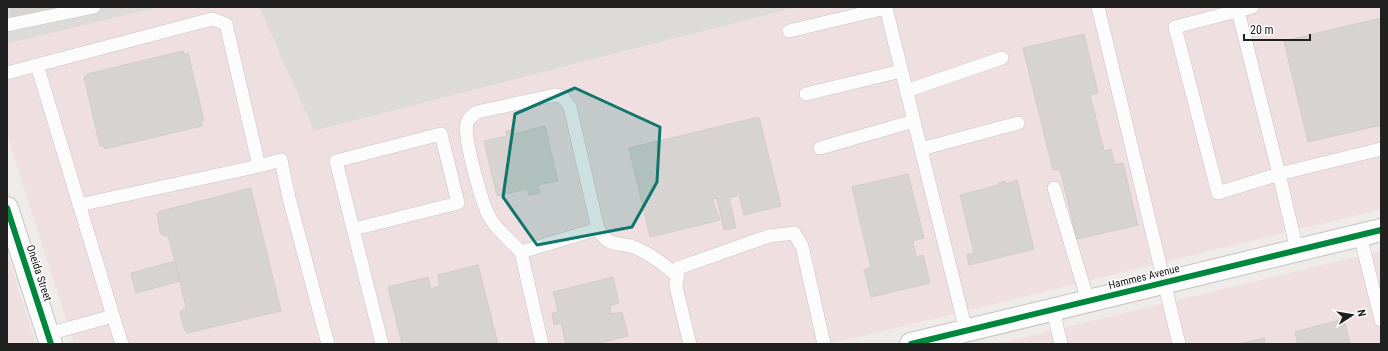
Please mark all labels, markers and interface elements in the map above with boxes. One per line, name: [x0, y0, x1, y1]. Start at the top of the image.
scale bar: [1244, 16, 1310, 42]
text: 20 m: [1250, 23, 1274, 37]
street label: Oneida Street: [24, 243, 54, 303]
street label: Hammes Avenue: [1107, 262, 1181, 292]
north arrow: [1332, 295, 1372, 335]
text: N: [1354, 308, 1368, 318]

